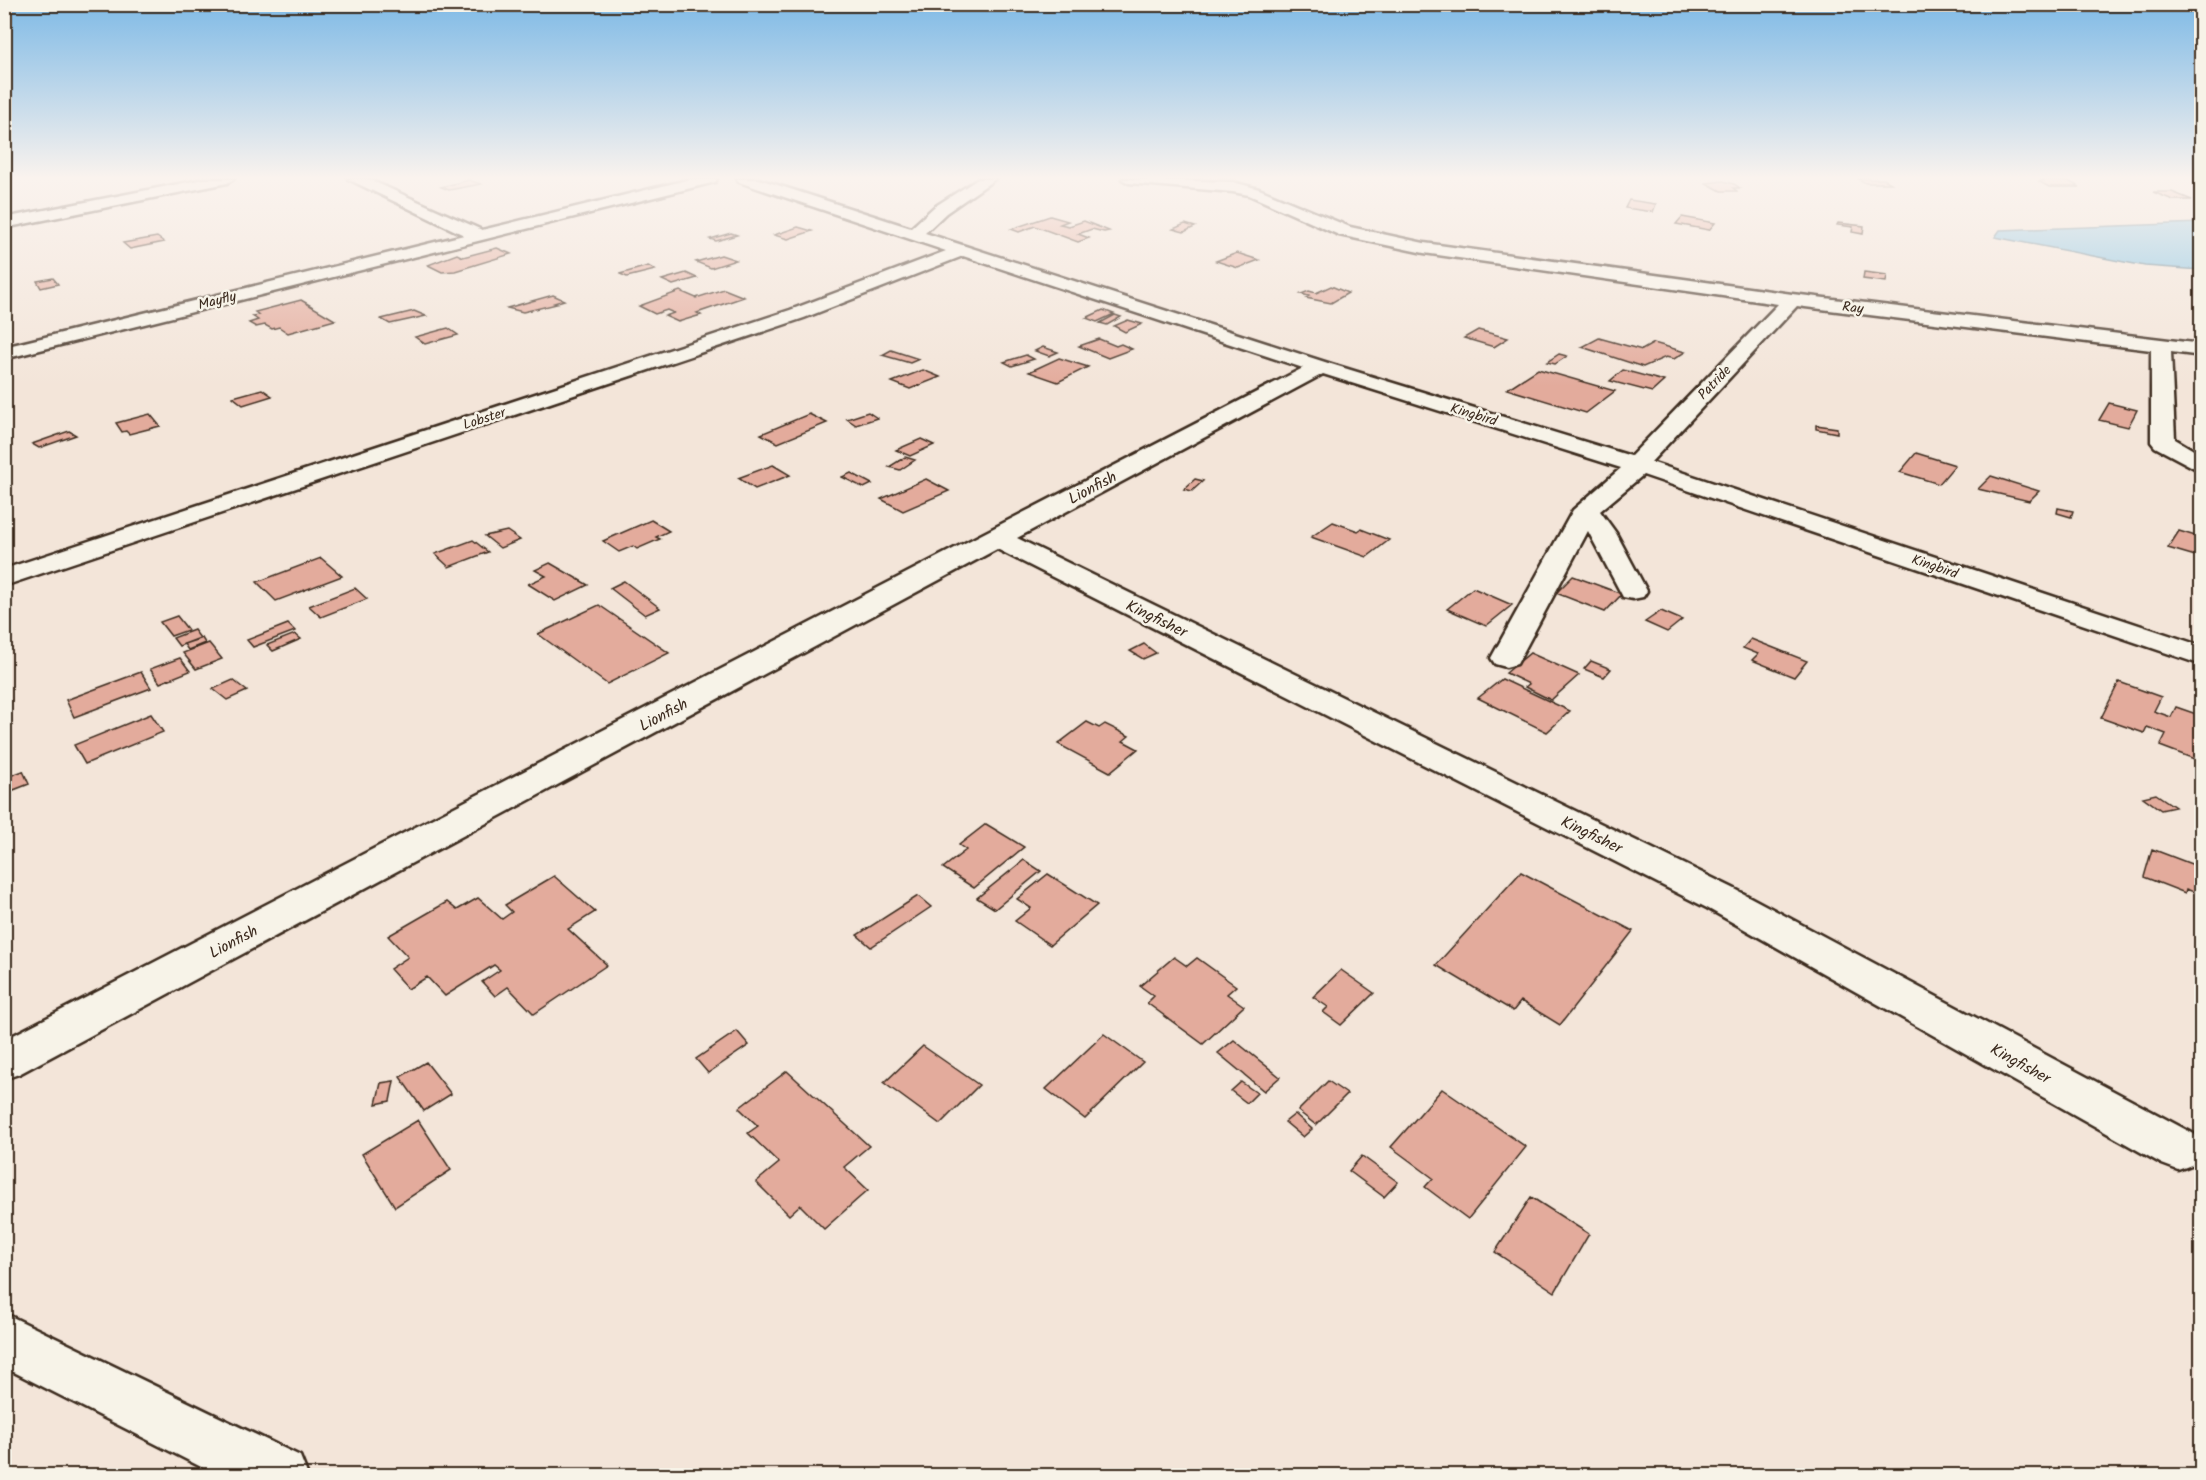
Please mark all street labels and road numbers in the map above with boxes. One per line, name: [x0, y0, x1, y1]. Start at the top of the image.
street label: Mayfly: [196, 286, 239, 316]
street label: Ray: [1841, 296, 1865, 320]
street label: Patride: [1693, 360, 1737, 405]
street label: Kingbird: [1448, 397, 1501, 433]
street label: Lobster: [460, 401, 510, 436]
street label: Lionfish: [1064, 465, 1122, 512]
street label: Kingbird: [1908, 549, 1962, 585]
street label: Kingfisher: [1121, 594, 1193, 646]
street label: Lionfish: [635, 692, 693, 739]
street label: Kingfisher: [1556, 810, 1628, 862]
street label: Lionfish: [205, 919, 263, 966]
street label: Kingfisher: [1985, 1037, 2057, 1092]

